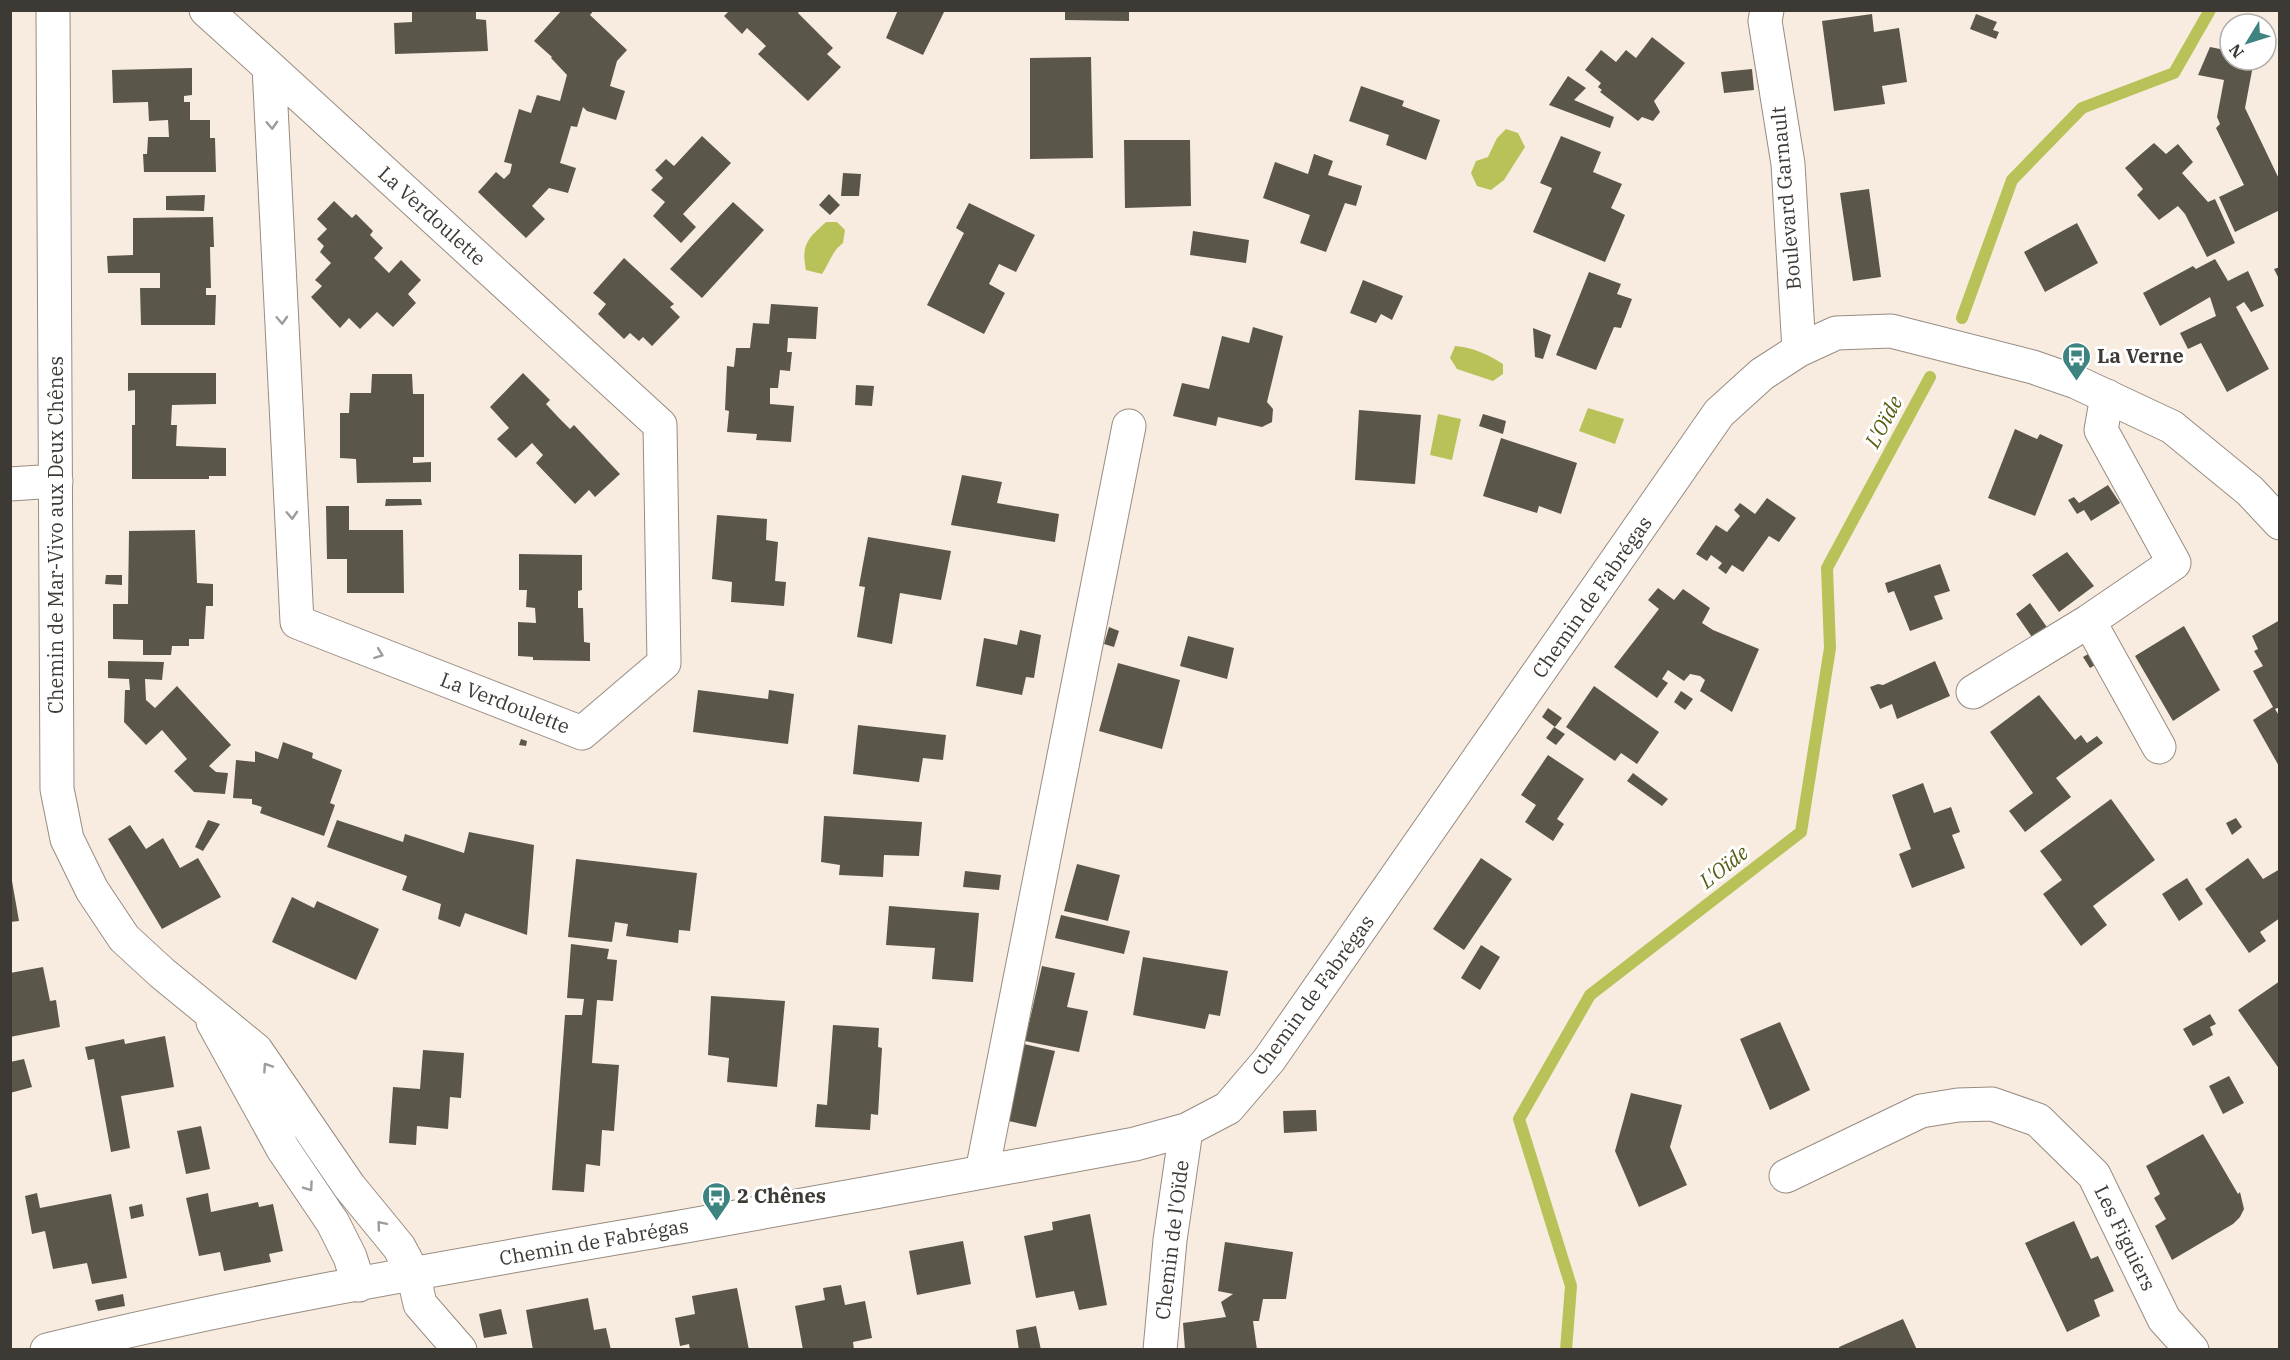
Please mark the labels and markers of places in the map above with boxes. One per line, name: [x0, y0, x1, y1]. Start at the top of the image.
bus stop icon: La Verne: [2060, 340, 2092, 382]
place label: La Verne: [2097, 342, 2184, 369]
bus stop icon: 2 Chênes: [700, 1180, 732, 1222]
place label: 2 Chênes: [737, 1182, 826, 1209]

